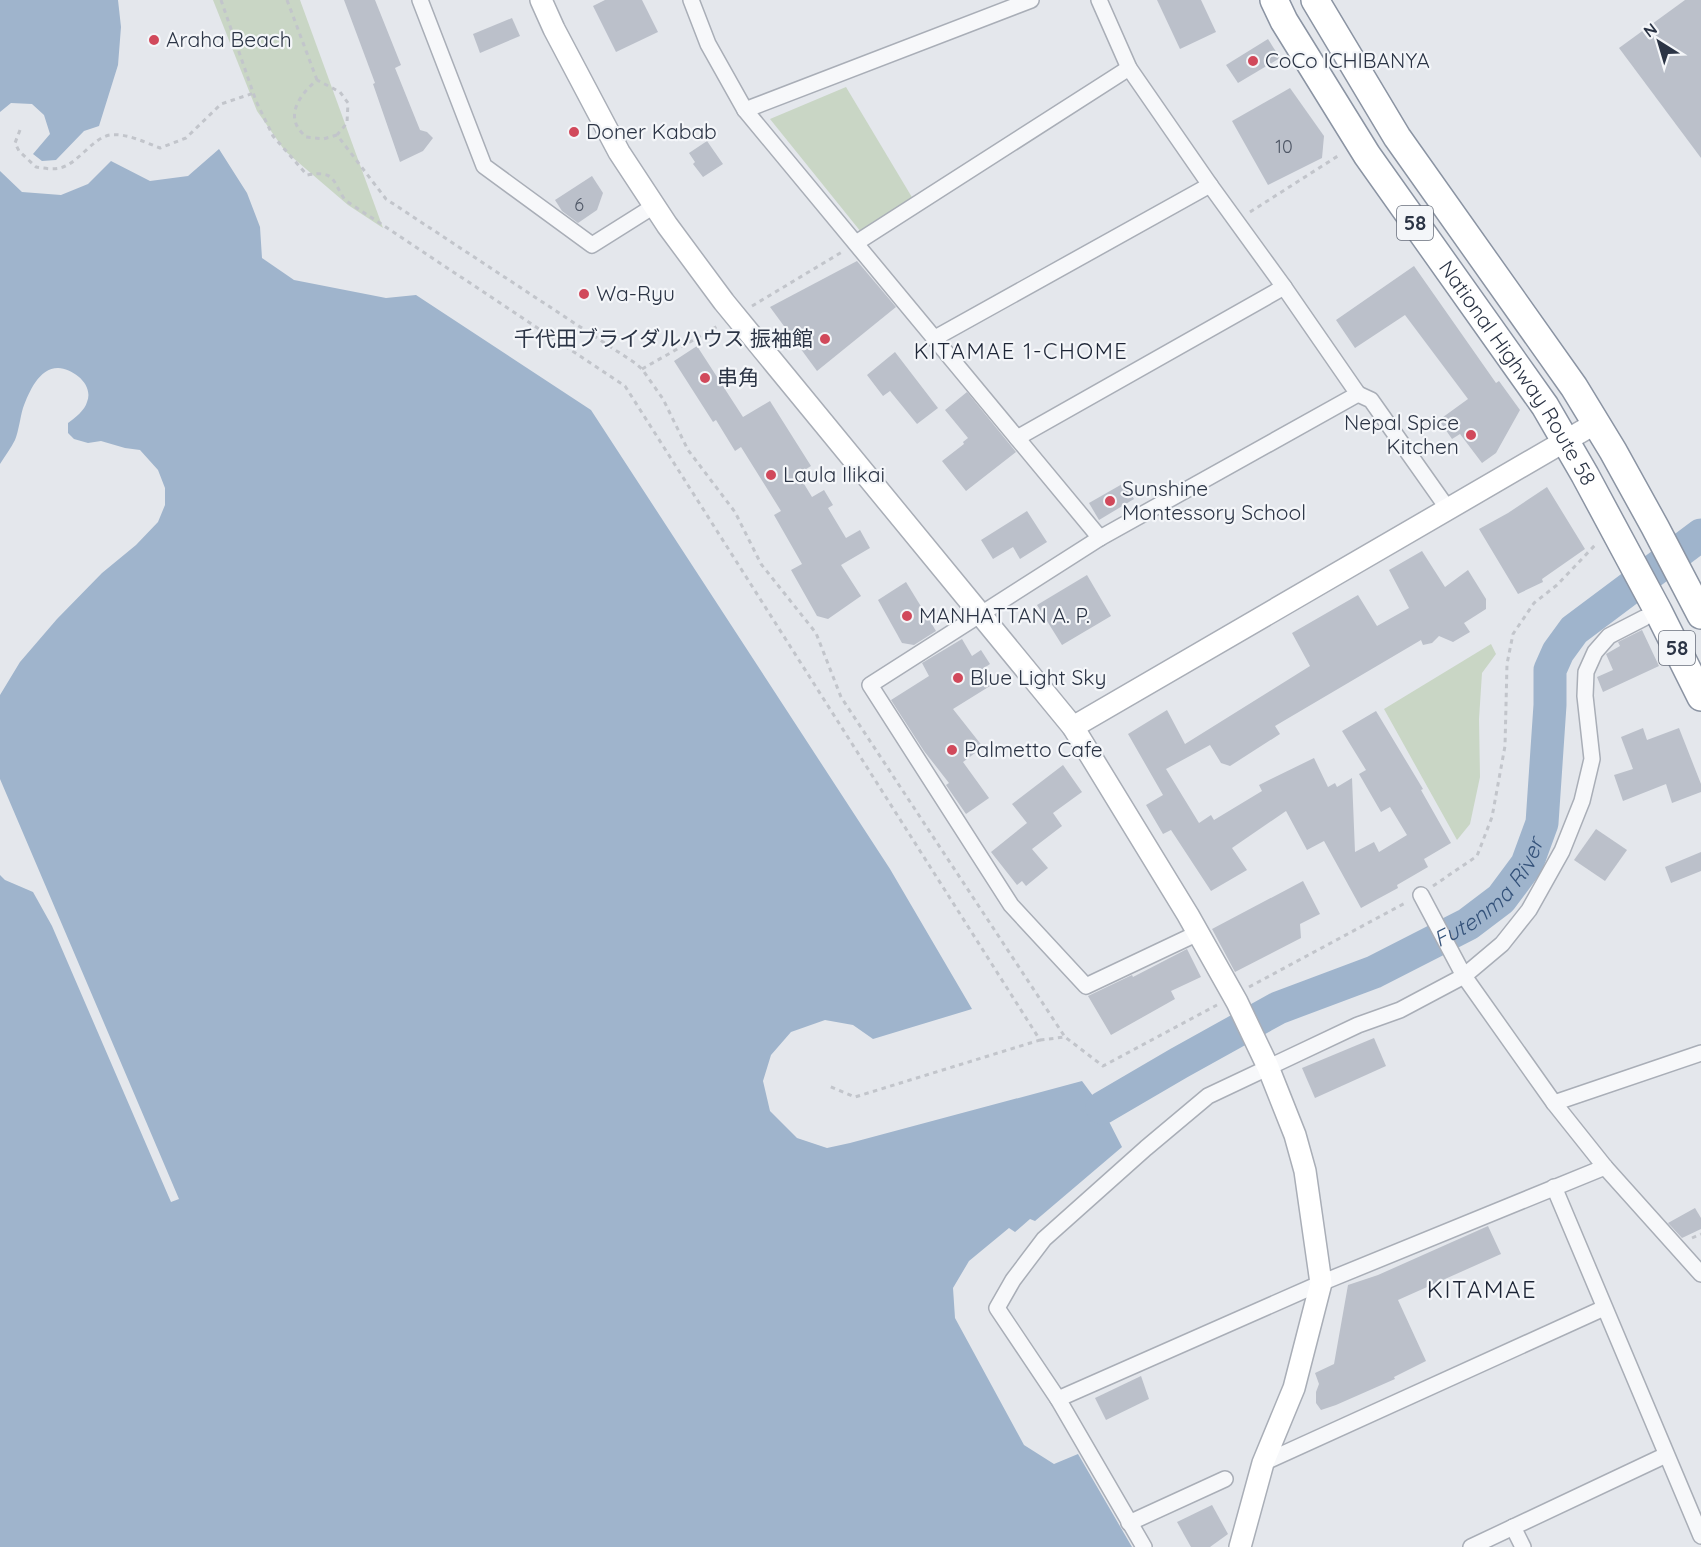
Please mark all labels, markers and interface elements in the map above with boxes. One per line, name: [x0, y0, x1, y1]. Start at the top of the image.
north arrow: [1629, 12, 1689, 72]
text: N: [1639, 18, 1661, 42]
place label: Araha Beach: [166, 26, 292, 52]
marker: Araha Beach: [147, 33, 161, 47]
place label: CoCo ICHIBANYA: [1265, 47, 1430, 73]
marker: CoCo ICHIBANYA: [1246, 54, 1260, 68]
place label: Doner Kabab: [586, 118, 717, 144]
marker: Doner Kabab: [567, 125, 581, 139]
house number: 10: [1275, 135, 1293, 158]
house number: 6: [574, 193, 584, 216]
road number: 58: [1397, 206, 1433, 240]
street label: National Highway Route 58: [1434, 255, 1602, 490]
place label: Wa-Ryu: [596, 280, 675, 306]
marker: Wa-Ryu: [577, 287, 591, 301]
place label: 千代田ブライダルハウス 振袖館: [514, 325, 813, 351]
marker: 千代田ブライダルハウス 振袖館: [818, 332, 832, 346]
district label: KITAMAE 1-CHOME: [914, 337, 1128, 365]
place label: 串角: [717, 364, 759, 390]
marker: 串角: [698, 371, 712, 385]
place label: Nepal Spice Kitchen: [1344, 409, 1459, 459]
marker: Nepal Spice Kitchen: [1464, 428, 1478, 442]
place label: Laula Ilikai: [783, 461, 885, 487]
marker: Laula Ilikai: [764, 468, 778, 482]
place label: Sunshine Montessory School: [1122, 475, 1306, 525]
marker: Sunshine Montessory School: [1103, 494, 1117, 508]
place label: MANHATTAN A. P.: [919, 602, 1090, 628]
marker: MANHATTAN A. P.: [900, 609, 914, 623]
road number: 58: [1659, 631, 1695, 665]
place label: Blue Light Sky: [970, 664, 1106, 690]
marker: Blue Light Sky: [951, 671, 965, 685]
place label: Palmetto Cafe: [964, 736, 1103, 762]
marker: Palmetto Cafe: [945, 743, 959, 757]
water label: Futenma River: [1429, 832, 1550, 953]
district label: KITAMAE: [1427, 1274, 1537, 1304]

